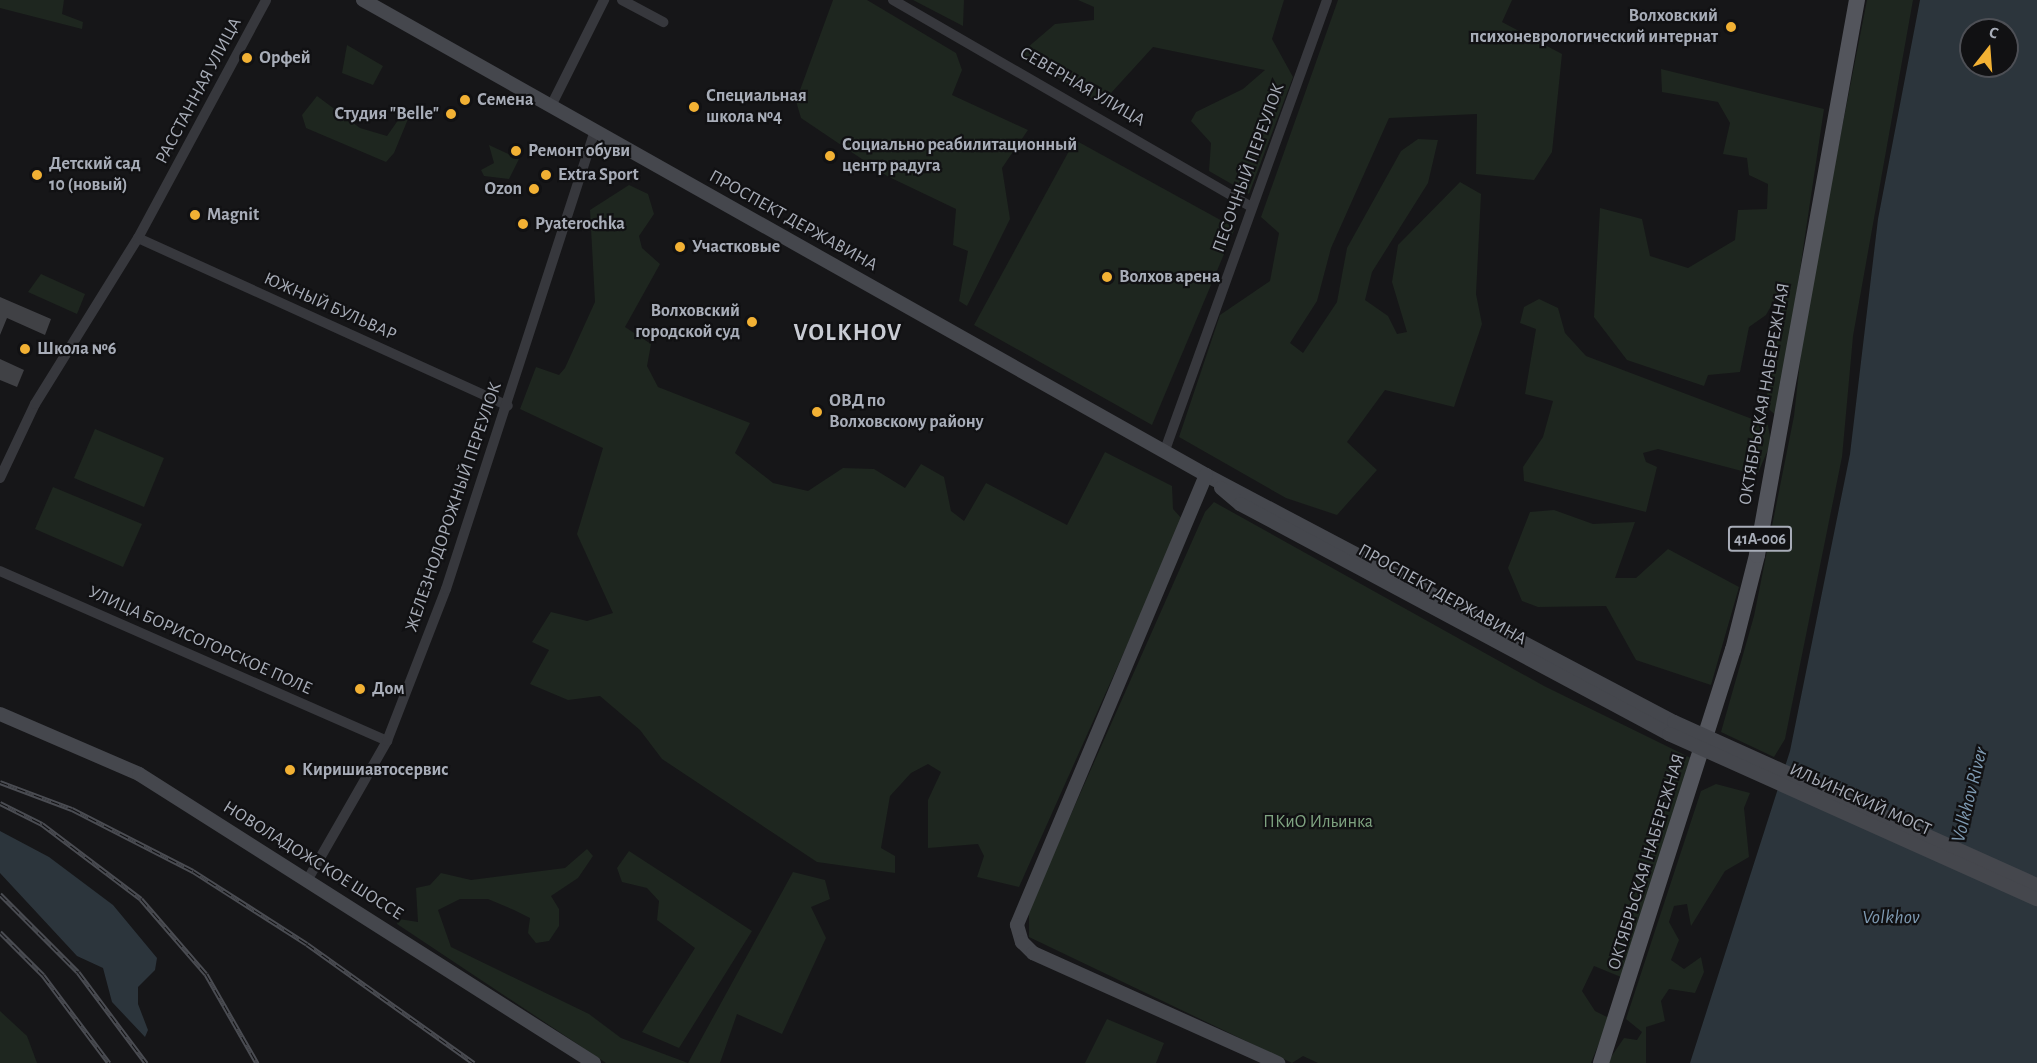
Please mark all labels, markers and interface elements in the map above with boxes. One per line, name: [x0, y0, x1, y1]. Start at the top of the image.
place label: Волховский психоневрологический интернат: [1470, 6, 1718, 48]
street label: РАССТАННАЯ УЛИЦА: [151, 14, 247, 168]
marker: Волховский психоневрологический интернат: [1722, 18, 1740, 36]
north arrow: [1959, 18, 2019, 78]
text: С: [1987, 24, 2000, 42]
street label: СЕВЕРНАЯ УЛИЦА: [1015, 42, 1149, 132]
place label: Орфей: [259, 47, 311, 69]
marker: Орфей: [240, 51, 254, 65]
street label: ПЕСОЧНЫЙ ПЕРЕУЛОК: [1208, 80, 1290, 256]
place label: Специальная школа №4: [706, 86, 807, 128]
place label: Семена: [477, 89, 533, 111]
marker: Семена: [458, 93, 472, 107]
marker: Специальная школа №4: [687, 100, 701, 114]
place label: Студия "Belle": [334, 103, 439, 125]
marker: Студия "Belle": [444, 107, 458, 121]
place label: Социально реабилитационный центр радуга: [842, 135, 1077, 178]
place label: Ремонт обуви: [528, 140, 630, 162]
marker: Ремонт обуви: [509, 144, 523, 158]
marker: Социально реабилитационный центр радуга: [823, 149, 837, 163]
place label: Детский сад 10 (новый): [49, 154, 141, 196]
place label: Extra Sport: [558, 164, 638, 186]
street label: ПРОСПЕКТ ДЕРЖАВИНА: [705, 166, 881, 276]
marker: Детский сад 10 (новый): [30, 168, 44, 182]
marker: Extra Sport: [539, 168, 553, 182]
place label: Ozon: [485, 178, 522, 200]
marker: Ozon: [527, 182, 541, 196]
place label: Magnit: [207, 204, 259, 226]
marker: Magnit: [188, 208, 202, 222]
place label: Pyaterochka: [535, 213, 625, 235]
marker: Pyaterochka: [516, 217, 530, 231]
place label: Участковые: [692, 236, 780, 258]
marker: Участковые: [673, 240, 687, 254]
place label: Волхов арена: [1119, 266, 1220, 288]
street label: ЮЖНЫЙ БУЛЬВАР: [260, 268, 400, 346]
marker: Волхов арена: [1100, 270, 1114, 284]
street label: ОКТЯБРЬСКАЯ НАБЕРЕЖНАЯ: [1735, 281, 1795, 507]
place label: Волховский городской суд: [635, 301, 740, 344]
marker: Волховский городской суд: [745, 315, 759, 329]
district label: VOLKHOV: [793, 320, 903, 348]
place label: Школа №6: [37, 338, 116, 360]
marker: Школа №6: [18, 342, 32, 356]
street label: ЖЕЛЕЗНОДОРОЖНЫЙ ПЕРЕУЛОК: [401, 379, 507, 635]
place label: ОВД по Волховскому району: [829, 391, 984, 434]
marker: ОВД по Волховскому району: [810, 405, 824, 419]
road number: 41А-006: [1727, 526, 1793, 552]
street label: ПРОСПЕКТ ДЕРЖАВИНА: [1354, 540, 1530, 650]
street label: УЛИЦА БОРИСОГОРСКОЕ ПОЛЕ: [85, 582, 315, 700]
place label: Дом: [372, 678, 404, 700]
marker: Дом: [353, 682, 367, 696]
water label: Volkhov River: [1947, 745, 1993, 845]
street label: ОКТЯБРЬСКАЯ НАБЕРЕЖНАЯ: [1604, 751, 1690, 973]
place label: Киришиавтосервис: [302, 759, 449, 781]
street label: ИЛЬИНСКИЙ МОСТ: [1786, 759, 1934, 841]
marker: Киришиавтосервис: [283, 763, 297, 777]
street label: НОВОЛАДОЖСКОЕ ШОССЕ: [219, 797, 407, 925]
park label: ПКиО Ильинка: [1263, 811, 1373, 833]
water label: Volkhov: [1862, 905, 1920, 929]

